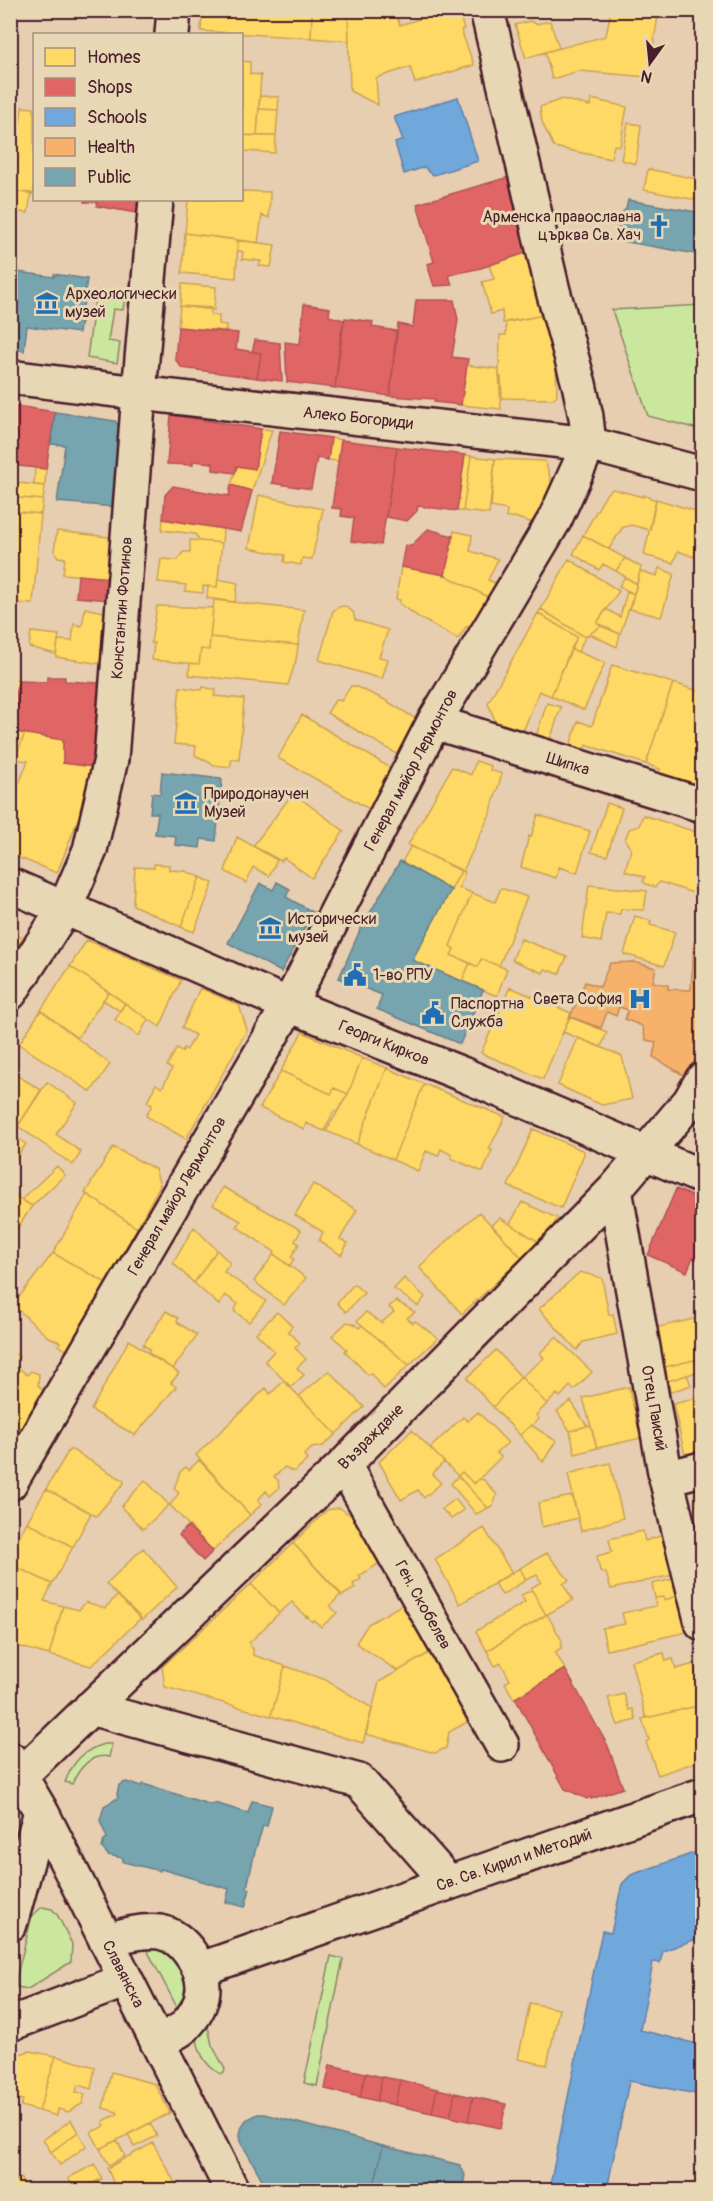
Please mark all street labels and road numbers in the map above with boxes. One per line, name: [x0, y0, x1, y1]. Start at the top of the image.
street label: Алеко Богориди: [302, 402, 414, 434]
street label: Константин Фотинов: [107, 536, 137, 680]
street label: Генерал майор Лермонтов: [360, 686, 462, 854]
street label: Шипка: [544, 748, 592, 780]
street label: Георги Кирков: [336, 1016, 432, 1070]
street label: Генерал майор Лермонтов: [123, 1113, 231, 1279]
street label: Отец Паисий: [637, 1364, 671, 1452]
street label: Възраждане: [334, 1400, 408, 1474]
street label: Ген. Скобелев: [390, 1557, 456, 1653]
street label: Св. Св. Кирил и Методий: [434, 1824, 594, 1896]
street label: Славянска: [98, 1937, 148, 2011]

